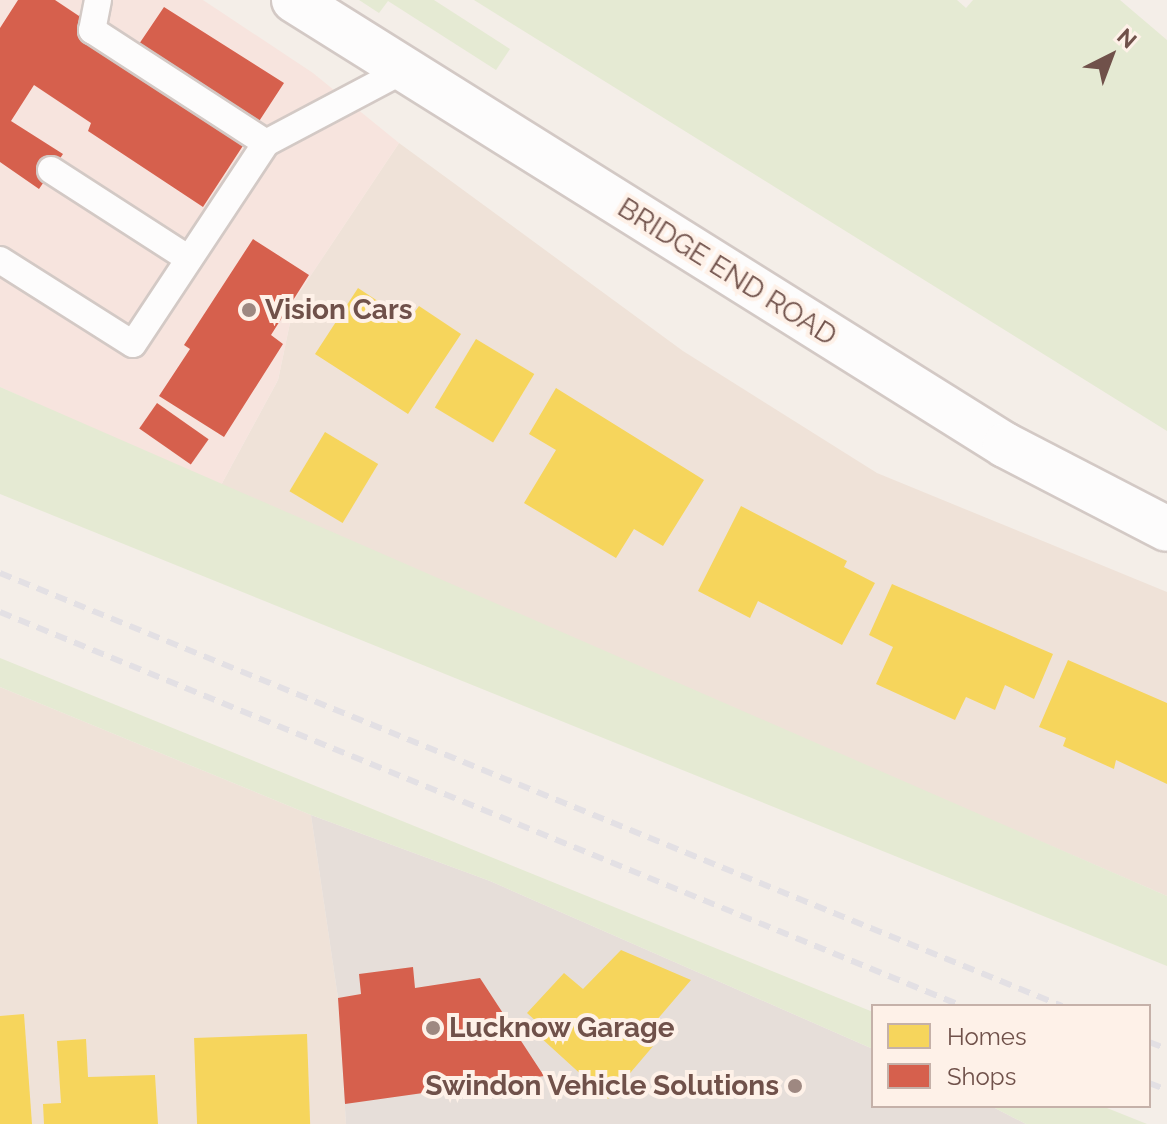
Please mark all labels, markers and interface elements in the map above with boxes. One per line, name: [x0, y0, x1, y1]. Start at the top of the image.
north arrow: [1071, 16, 1151, 96]
text: N: [1112, 23, 1142, 53]
street label: BRIDGE END ROAD: [611, 191, 843, 353]
place label: Vision Cars: [265, 293, 413, 327]
marker: Vision Cars: [240, 301, 258, 319]
legend: [871, 1004, 1151, 1108]
place label: Lucknow Garage: [449, 1011, 675, 1045]
marker: Lucknow Garage: [424, 1019, 442, 1037]
text: Homes: [947, 1022, 1027, 1051]
text: Shops: [947, 1062, 1016, 1091]
place label: Swindon Vehicle Solutions: [424, 1069, 779, 1103]
marker: Swindon Vehicle Solutions: [786, 1077, 804, 1095]

